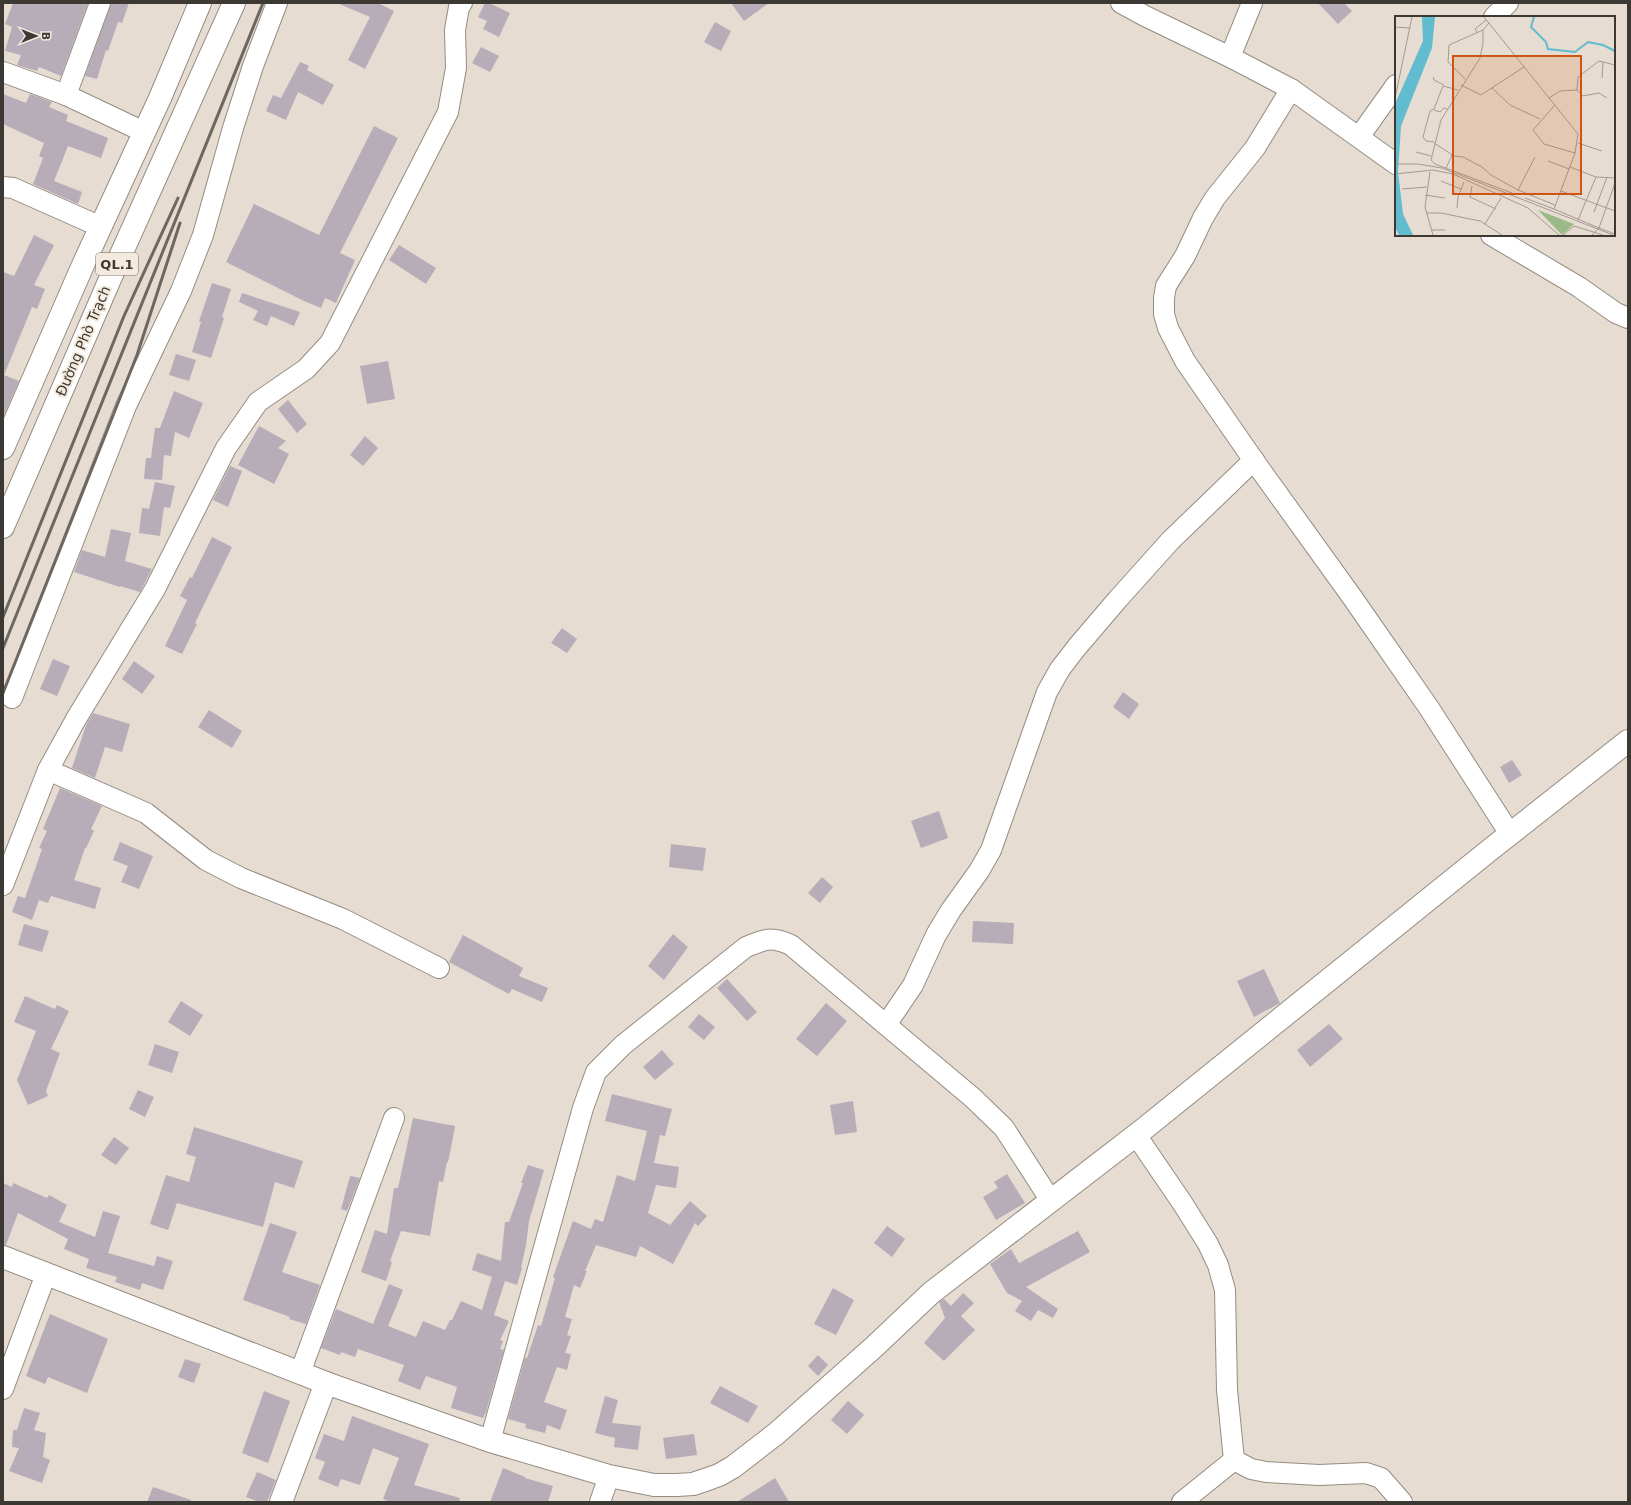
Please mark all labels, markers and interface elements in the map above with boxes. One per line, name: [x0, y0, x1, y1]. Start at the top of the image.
north arrow: [16, 16, 56, 56]
inset map: [1395, 16, 1615, 236]
text: B: [39, 32, 52, 40]
road number: QL.1: [96, 253, 138, 275]
street label: Đường Phò Trạch: [53, 283, 113, 399]

